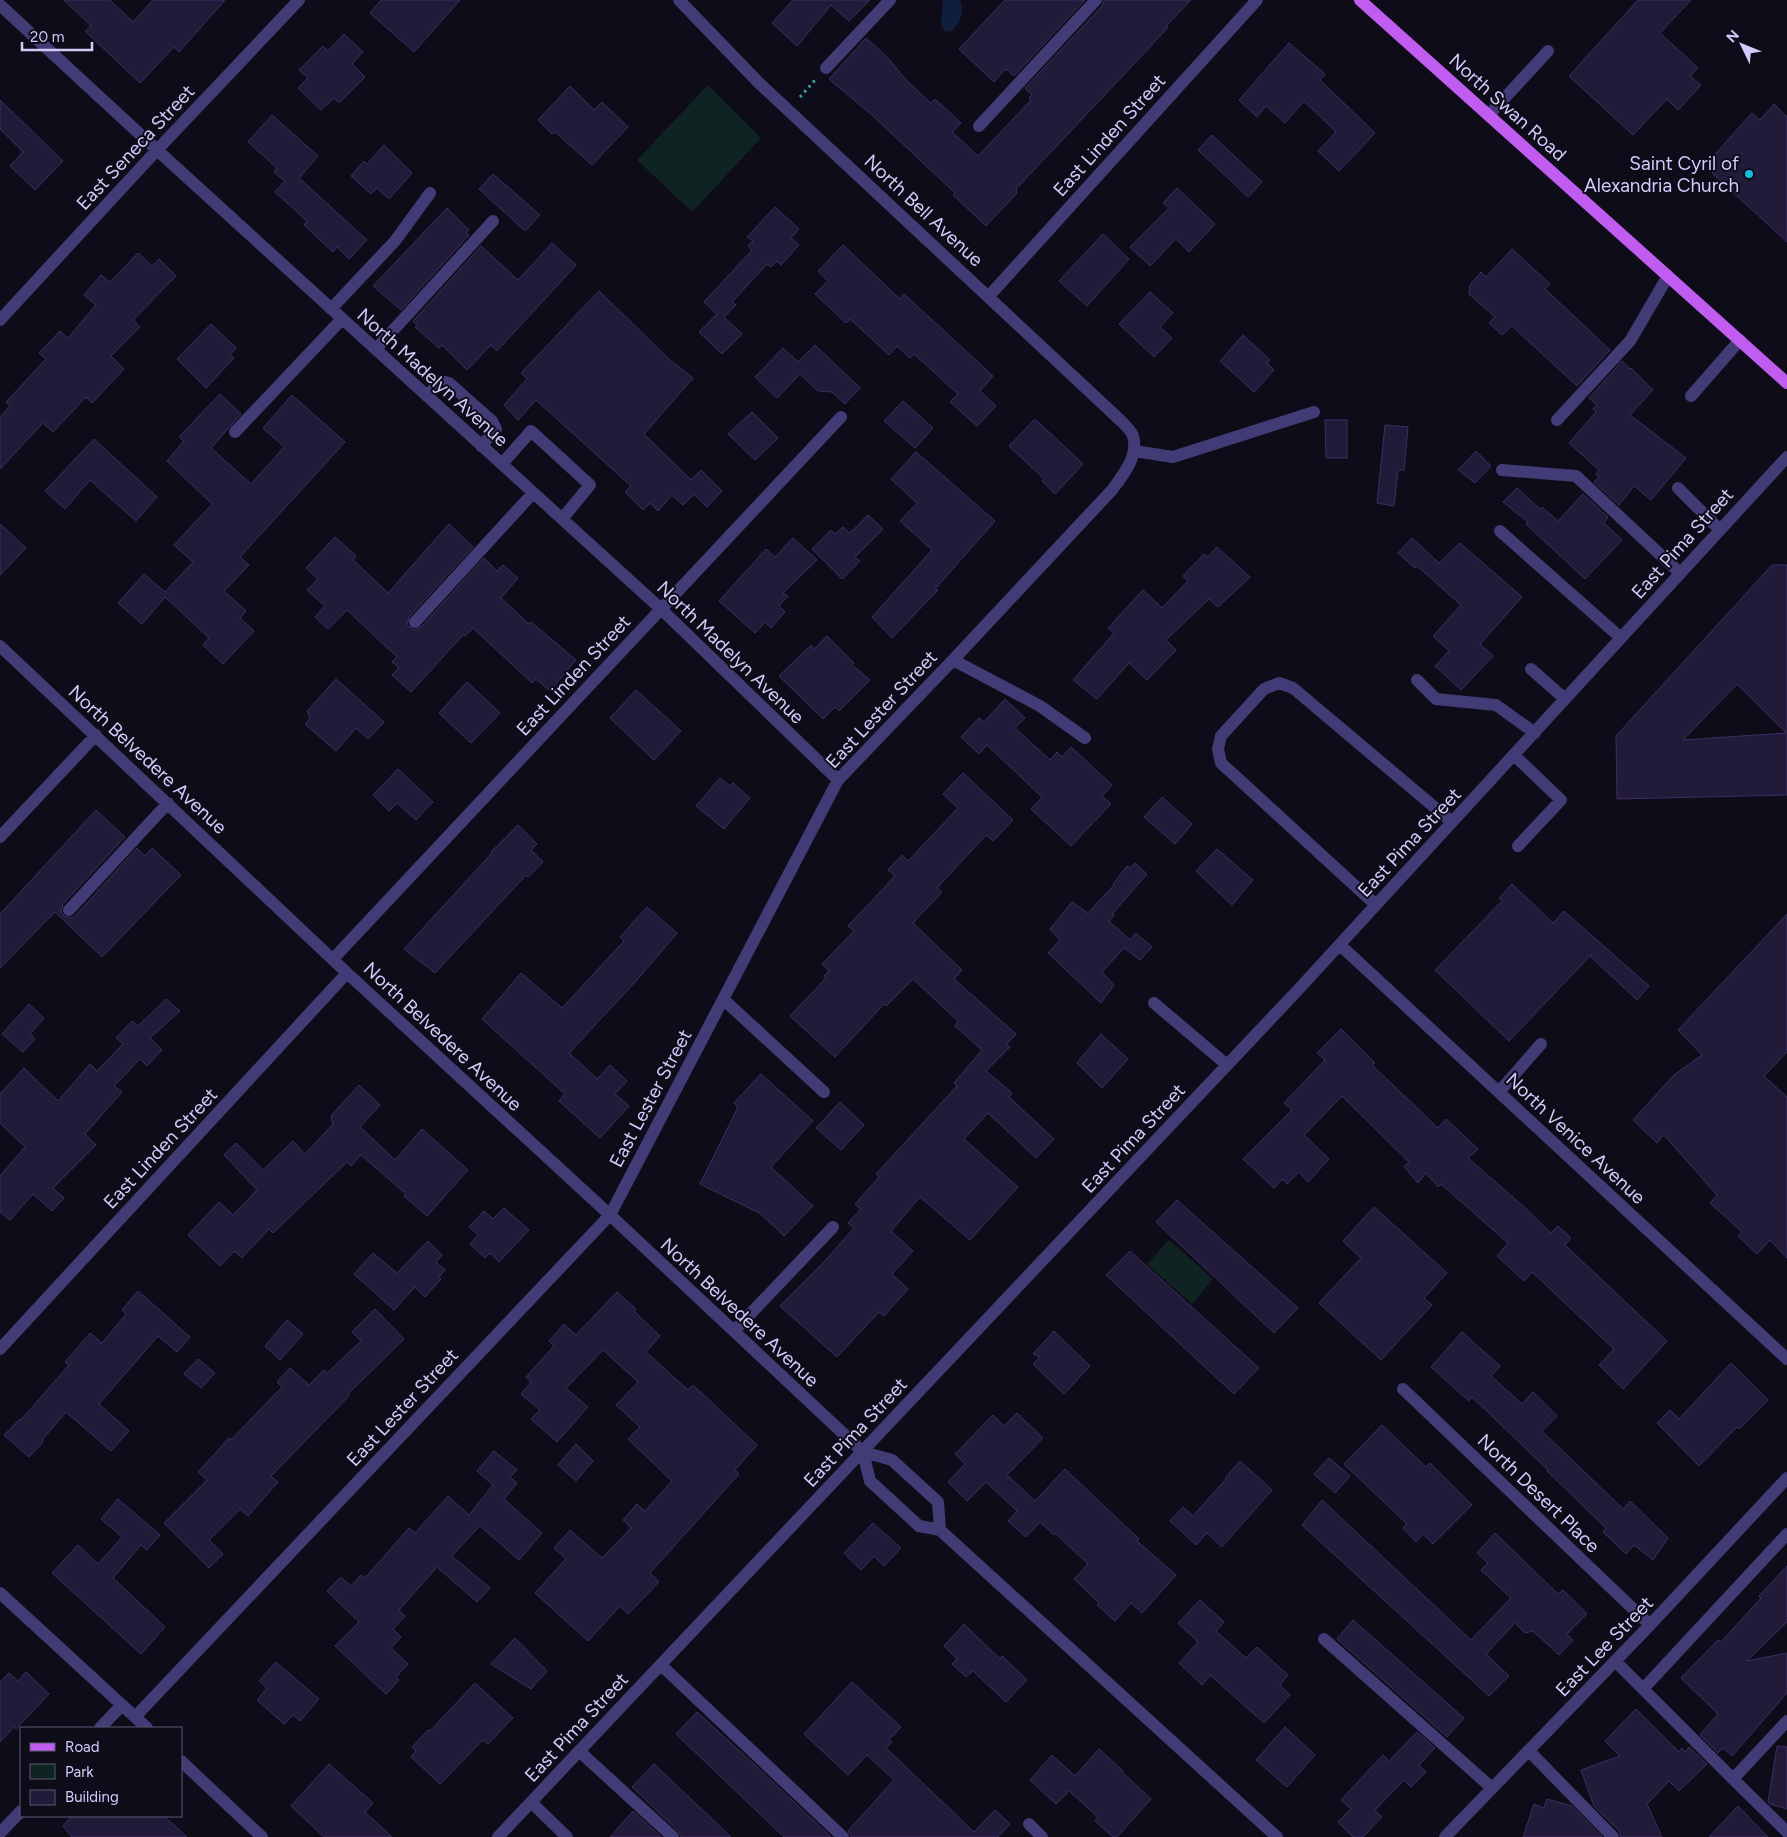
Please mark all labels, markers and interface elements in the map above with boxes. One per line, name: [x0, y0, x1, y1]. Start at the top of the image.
scale bar: [22, 20, 92, 52]
north arrow: [1717, 20, 1767, 70]
text: N: [1723, 27, 1743, 46]
text: 20 m: [30, 28, 64, 46]
street label: North Swan Road: [1444, 49, 1571, 166]
street label: East Linden Street: [1048, 69, 1170, 201]
street label: East Seneca Street: [72, 80, 199, 215]
street label: North Bell Avenue: [860, 149, 988, 271]
place label: Saint Cyril of Alexandria Church: [1584, 152, 1739, 197]
marker: Saint Cyril of Alexandria Church: [1743, 168, 1755, 180]
street label: North Madelyn Avenue: [352, 303, 513, 451]
street label: East Pima Street: [1627, 483, 1738, 603]
street label: North Madelyn Avenue: [652, 576, 809, 729]
street label: East Linden Street: [512, 610, 635, 740]
street label: East Lester Street: [821, 646, 942, 773]
street label: North Belvedere Avenue: [64, 680, 232, 839]
street label: East Pima Street: [1353, 783, 1466, 902]
street label: North Belvedere Avenue: [359, 957, 527, 1116]
street label: East Lester Street: [604, 1025, 696, 1171]
street label: North Venice Avenue: [1501, 1068, 1650, 1209]
street label: East Pima Street: [1077, 1079, 1190, 1198]
street label: East Linden Street: [99, 1083, 222, 1213]
street label: North Belvedere Avenue: [656, 1233, 824, 1392]
street label: East Lester Street: [342, 1344, 463, 1471]
street label: East Pima Street: [799, 1373, 912, 1492]
street label: North Desert Place: [1473, 1429, 1605, 1558]
street label: East Lee Street: [1551, 1592, 1658, 1701]
street label: East Pima Street: [520, 1668, 633, 1787]
legend: [20, 1727, 182, 1817]
text: Road: [65, 1738, 100, 1756]
text: Park: [65, 1763, 94, 1781]
text: Building: [65, 1788, 119, 1806]

